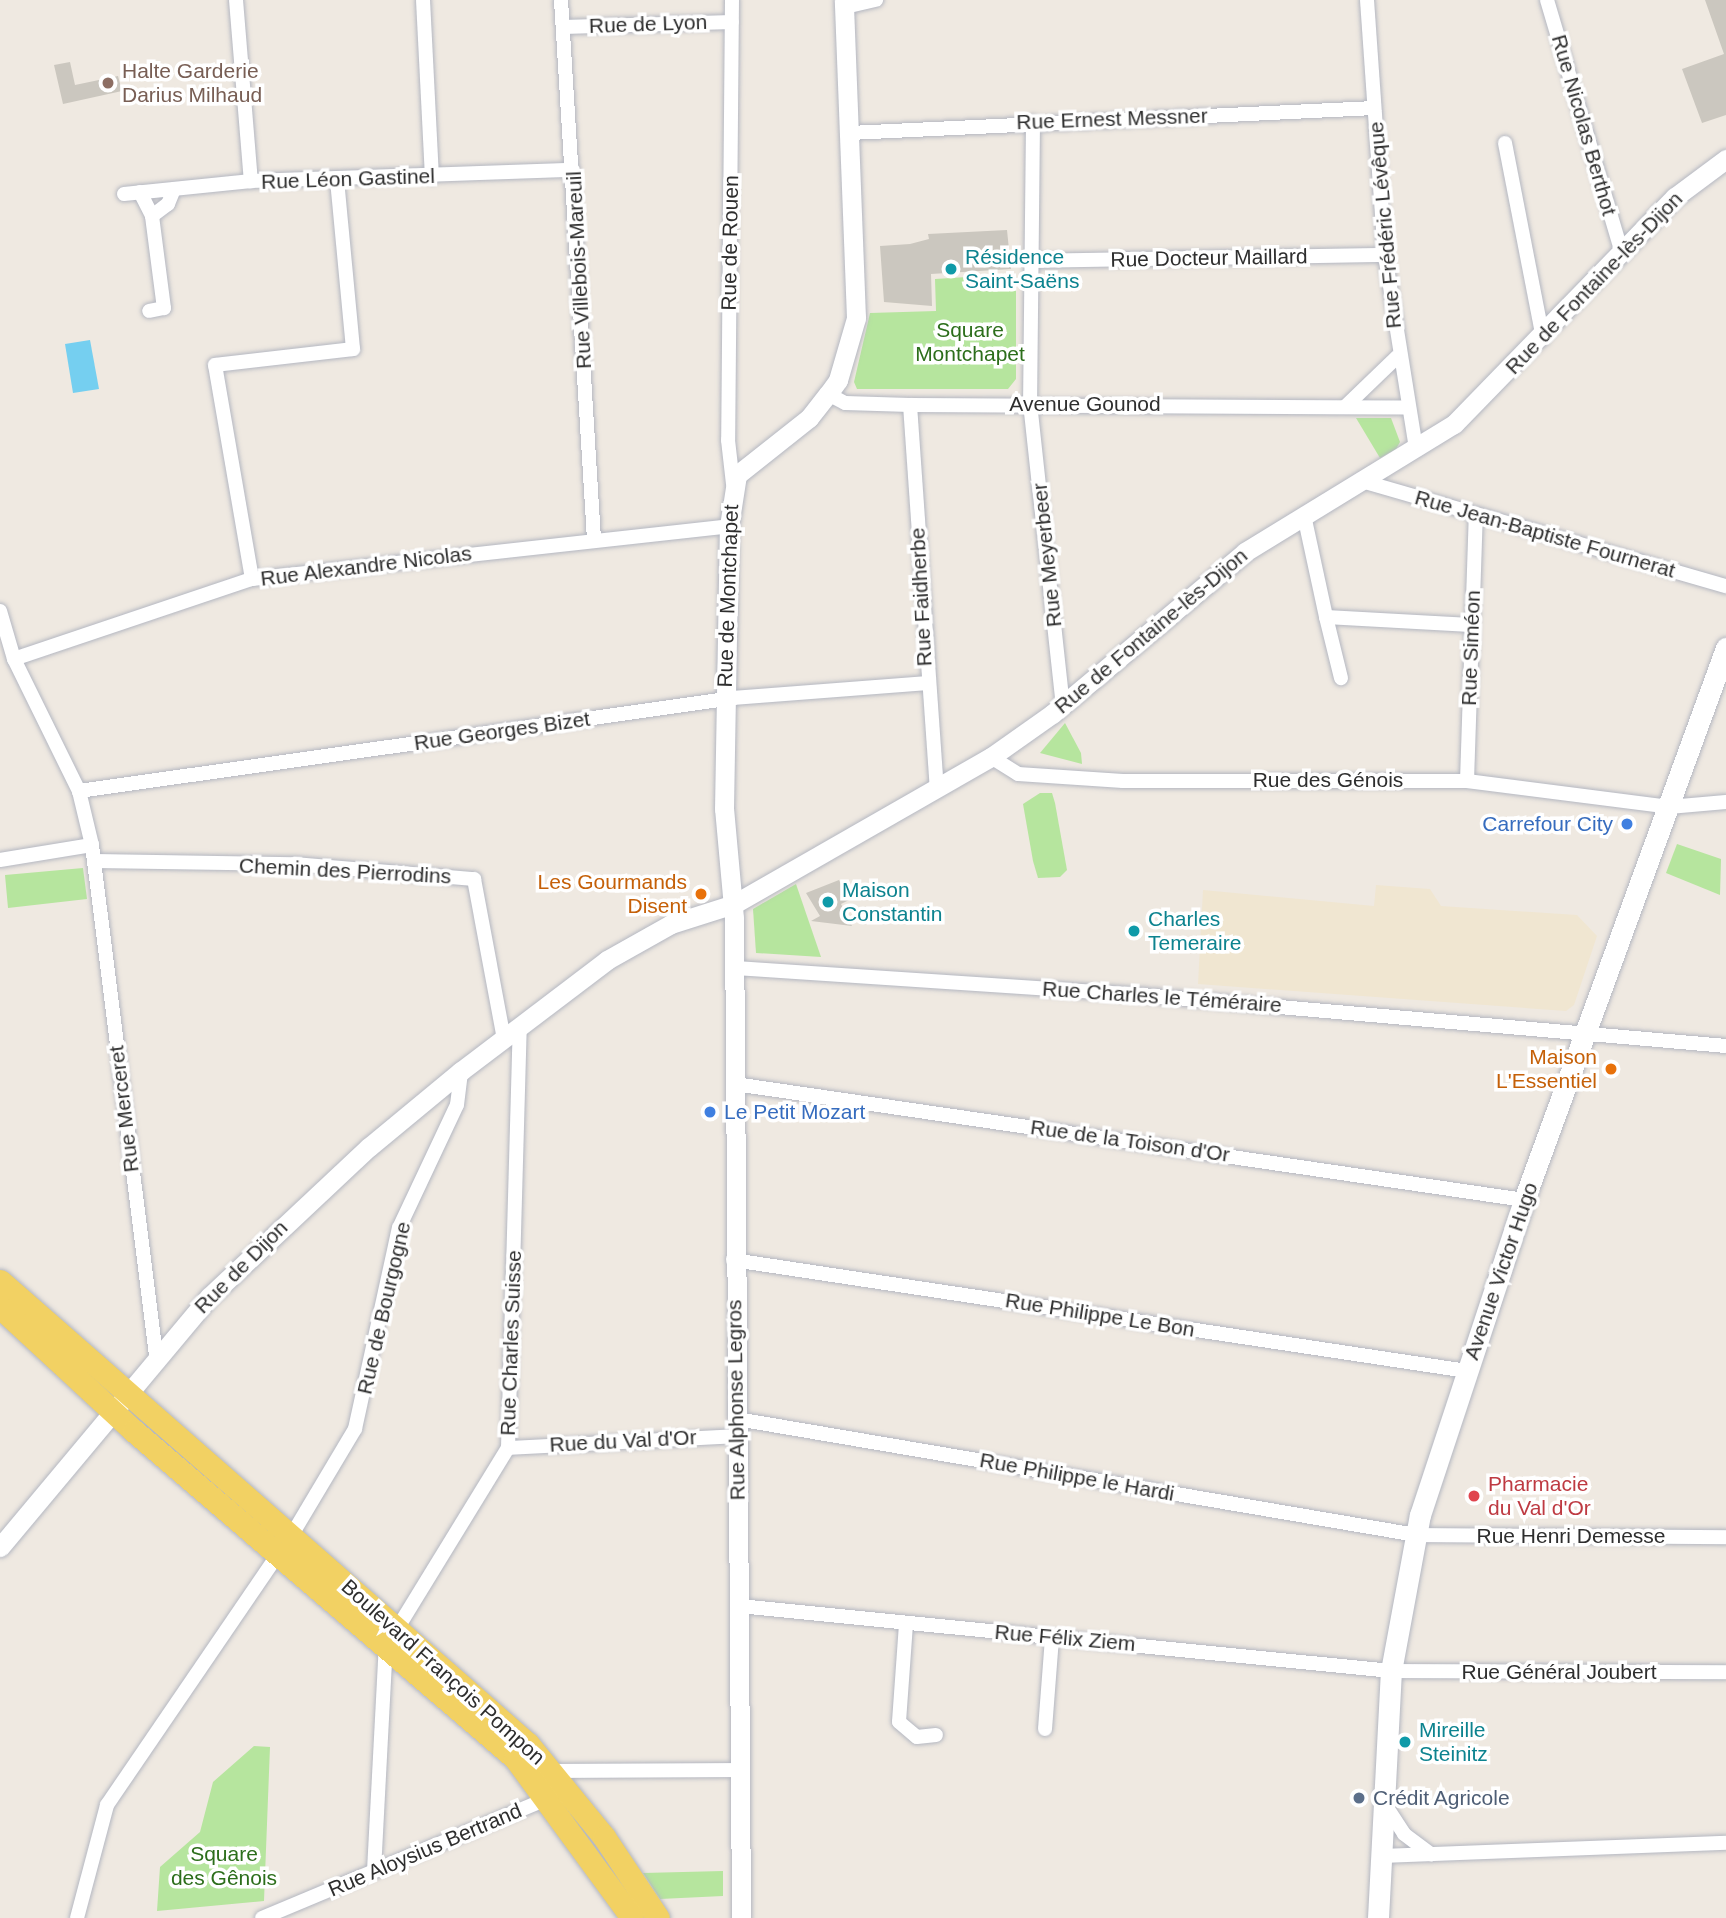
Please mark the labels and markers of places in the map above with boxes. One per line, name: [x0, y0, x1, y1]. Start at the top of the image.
place label: Halte Garderie Darius Milhaud: [122, 58, 262, 108]
marker: Halte Garderie Darius Milhaud: [100, 75, 116, 91]
place label: Résidence Saint-Saëns: [965, 244, 1079, 294]
marker: Résidence Saint-Saëns: [943, 261, 959, 277]
place label: Carrefour City: [1482, 811, 1613, 837]
marker: Carrefour City: [1619, 816, 1635, 832]
place label: Les Gourmands Disent: [538, 869, 687, 919]
place label: Maison Constantin: [842, 877, 942, 927]
marker: Les Gourmands Disent: [693, 886, 709, 902]
marker: Maison Constantin: [820, 894, 836, 910]
place label: Charles Temeraire: [1148, 906, 1241, 956]
marker: Charles Temeraire: [1126, 923, 1142, 939]
place label: Maison L'Essentiel: [1496, 1044, 1597, 1094]
marker: Maison L'Essentiel: [1603, 1061, 1619, 1077]
place label: Le Petit Mozart: [724, 1099, 865, 1125]
marker: Le Petit Mozart: [702, 1104, 718, 1120]
place label: Pharmacie du Val d'Or: [1488, 1471, 1591, 1521]
marker: Pharmacie du Val d'Or: [1466, 1488, 1482, 1504]
place label: Mireille Steinitz: [1419, 1717, 1488, 1767]
marker: Mireille Steinitz: [1397, 1734, 1413, 1750]
place label: Crédit Agricole: [1373, 1785, 1511, 1811]
marker: Crédit Agricole: [1351, 1790, 1367, 1806]

